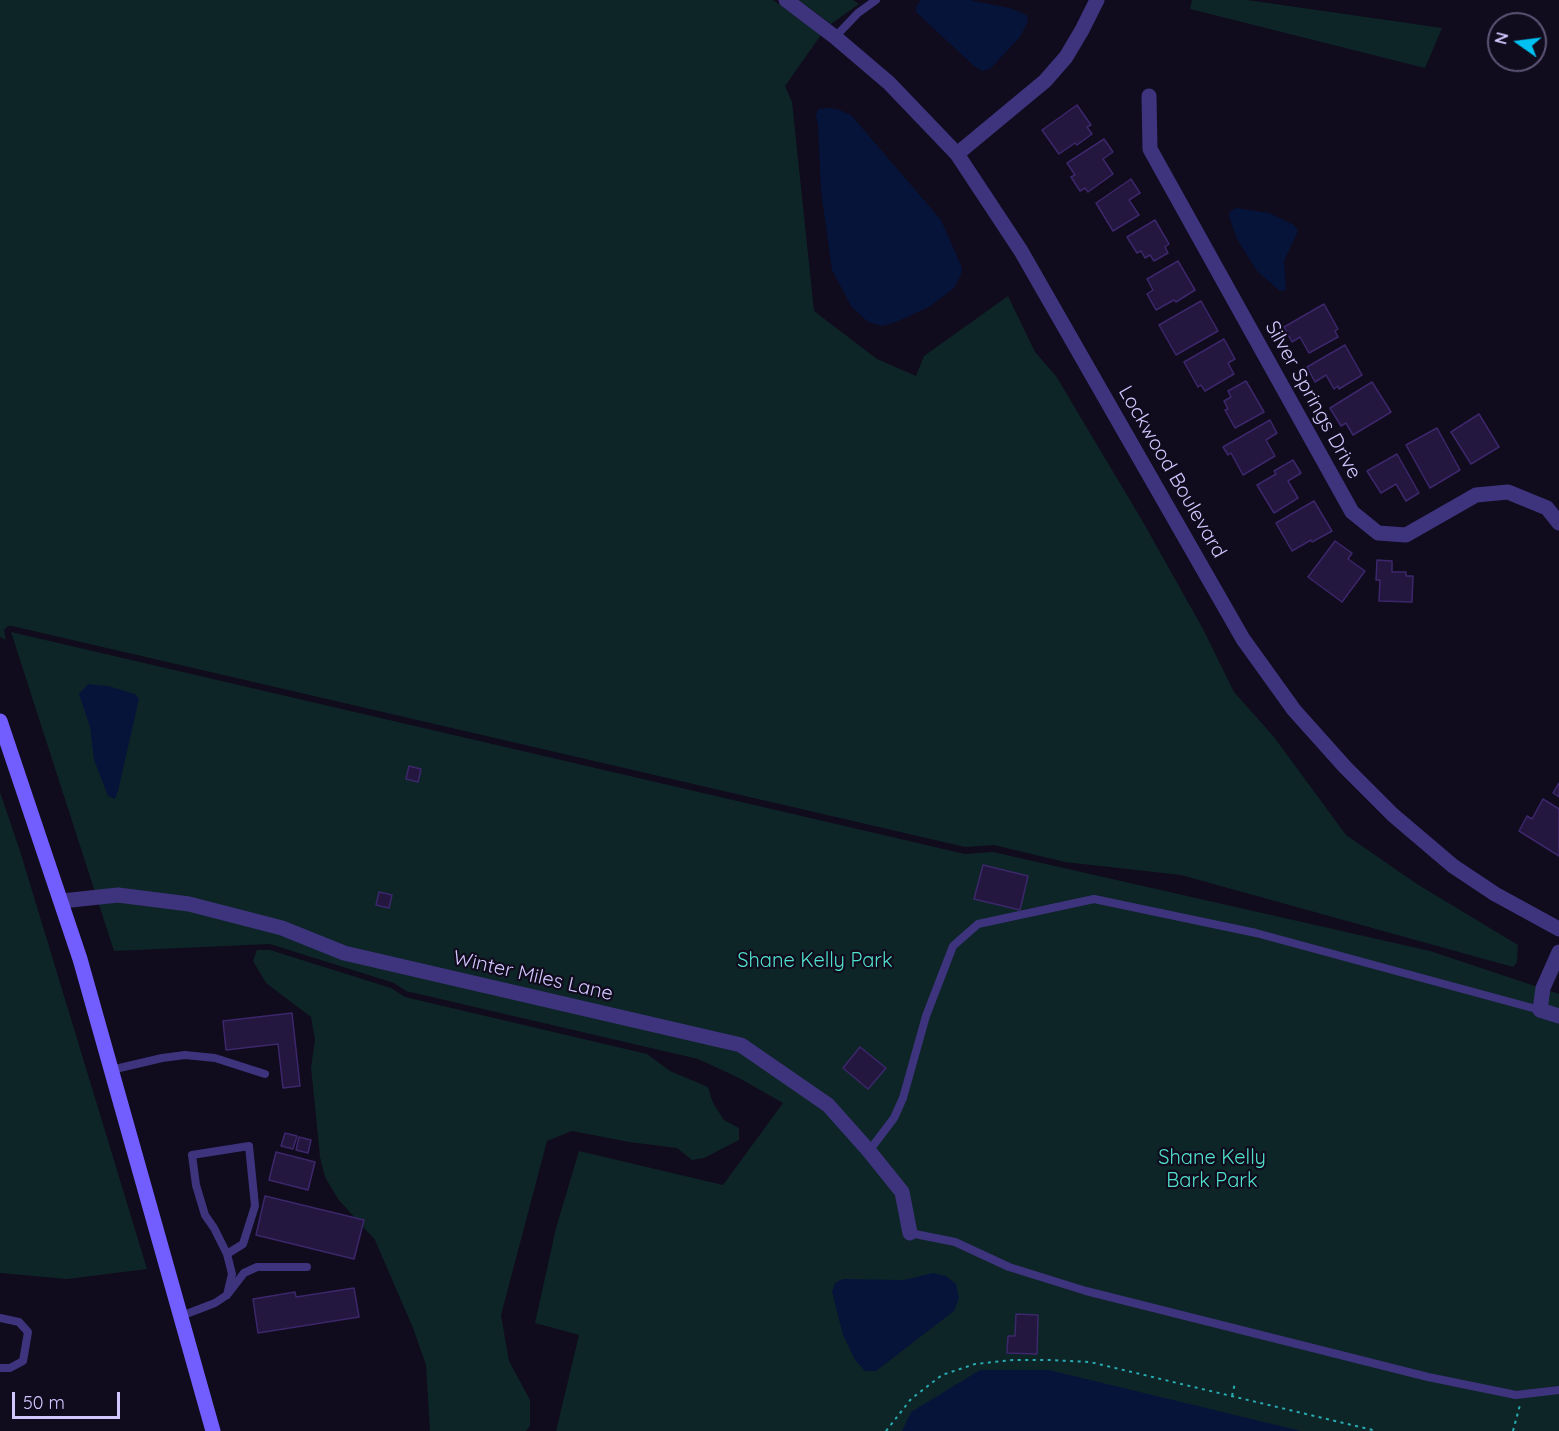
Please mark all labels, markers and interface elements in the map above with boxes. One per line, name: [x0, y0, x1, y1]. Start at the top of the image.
north arrow: [1487, 12, 1547, 72]
text: N: [1490, 30, 1513, 46]
street label: Silver Springs Drive: [1260, 317, 1366, 483]
street label: Lockwood Boulevard: [1113, 382, 1231, 562]
street label: Winter Miles Lane: [451, 946, 615, 1006]
park label: Shane Kelly Park: [737, 949, 893, 973]
park label: Shane Kelly Bark Park: [1158, 1146, 1266, 1193]
scale bar: [15, 1380, 123, 1418]
text: 50 m: [23, 1391, 65, 1414]

